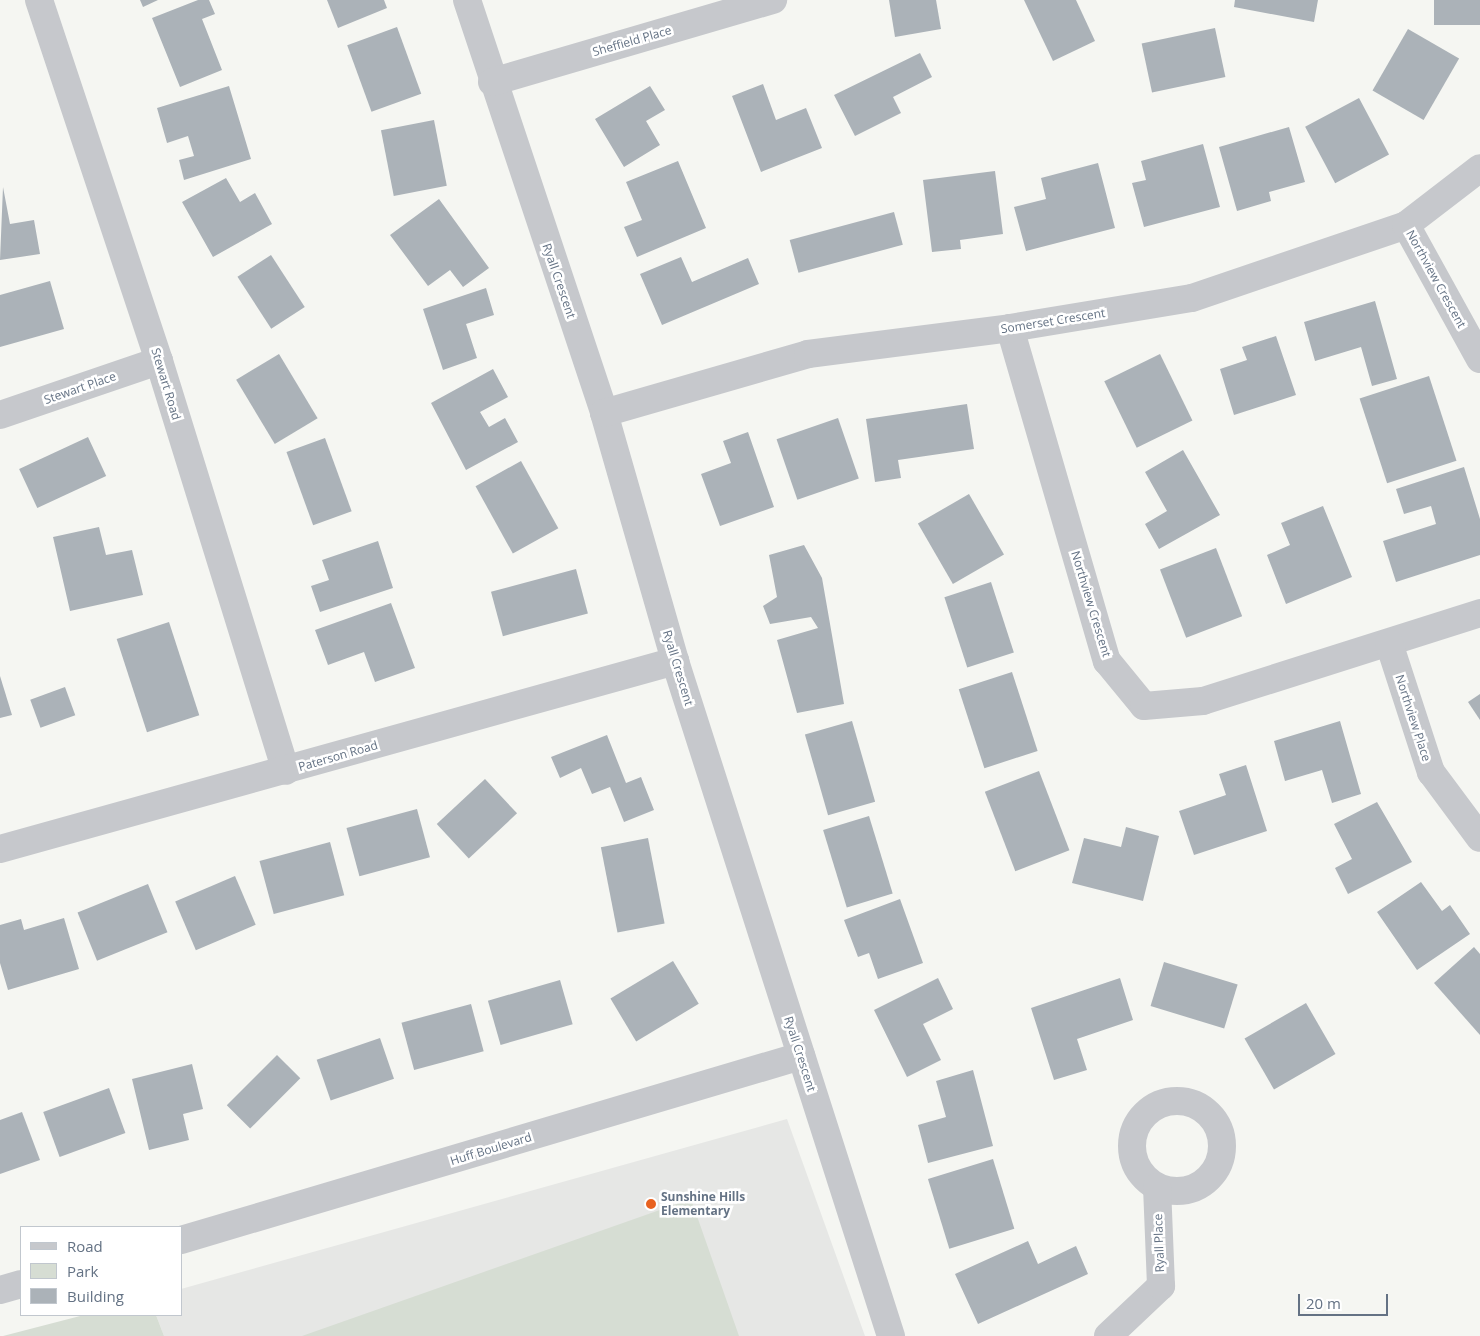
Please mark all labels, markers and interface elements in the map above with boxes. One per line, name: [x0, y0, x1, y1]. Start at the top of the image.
street label: Sheffield Place: [591, 23, 673, 59]
street label: Northview Crescent: [1403, 227, 1469, 331]
street label: Ryall Crescent: [539, 242, 579, 320]
street label: Somerset Crescent: [1000, 306, 1106, 336]
street label: Stewart Road: [148, 346, 184, 422]
street label: Stewart Place: [42, 369, 118, 407]
street label: Northview Crescent: [1068, 549, 1114, 659]
street label: Ryall Crescent: [660, 628, 696, 708]
street label: Northview Place: [1392, 673, 1434, 763]
street label: Paterson Road: [297, 738, 379, 774]
street label: Ryall Crescent: [781, 1015, 819, 1093]
street label: Huff Boulevard: [449, 1130, 533, 1168]
place label: Sunshine Hills Elementary: [661, 1190, 745, 1218]
marker: Sunshine Hills Elementary: [645, 1198, 657, 1210]
street label: Ryall Place: [1151, 1213, 1167, 1273]
legend: [20, 1226, 182, 1316]
text: Road: [67, 1236, 103, 1256]
text: Park: [67, 1261, 98, 1281]
scale bar: [1300, 1284, 1390, 1316]
text: Building: [67, 1286, 124, 1306]
text: 20 m: [1306, 1293, 1341, 1313]

